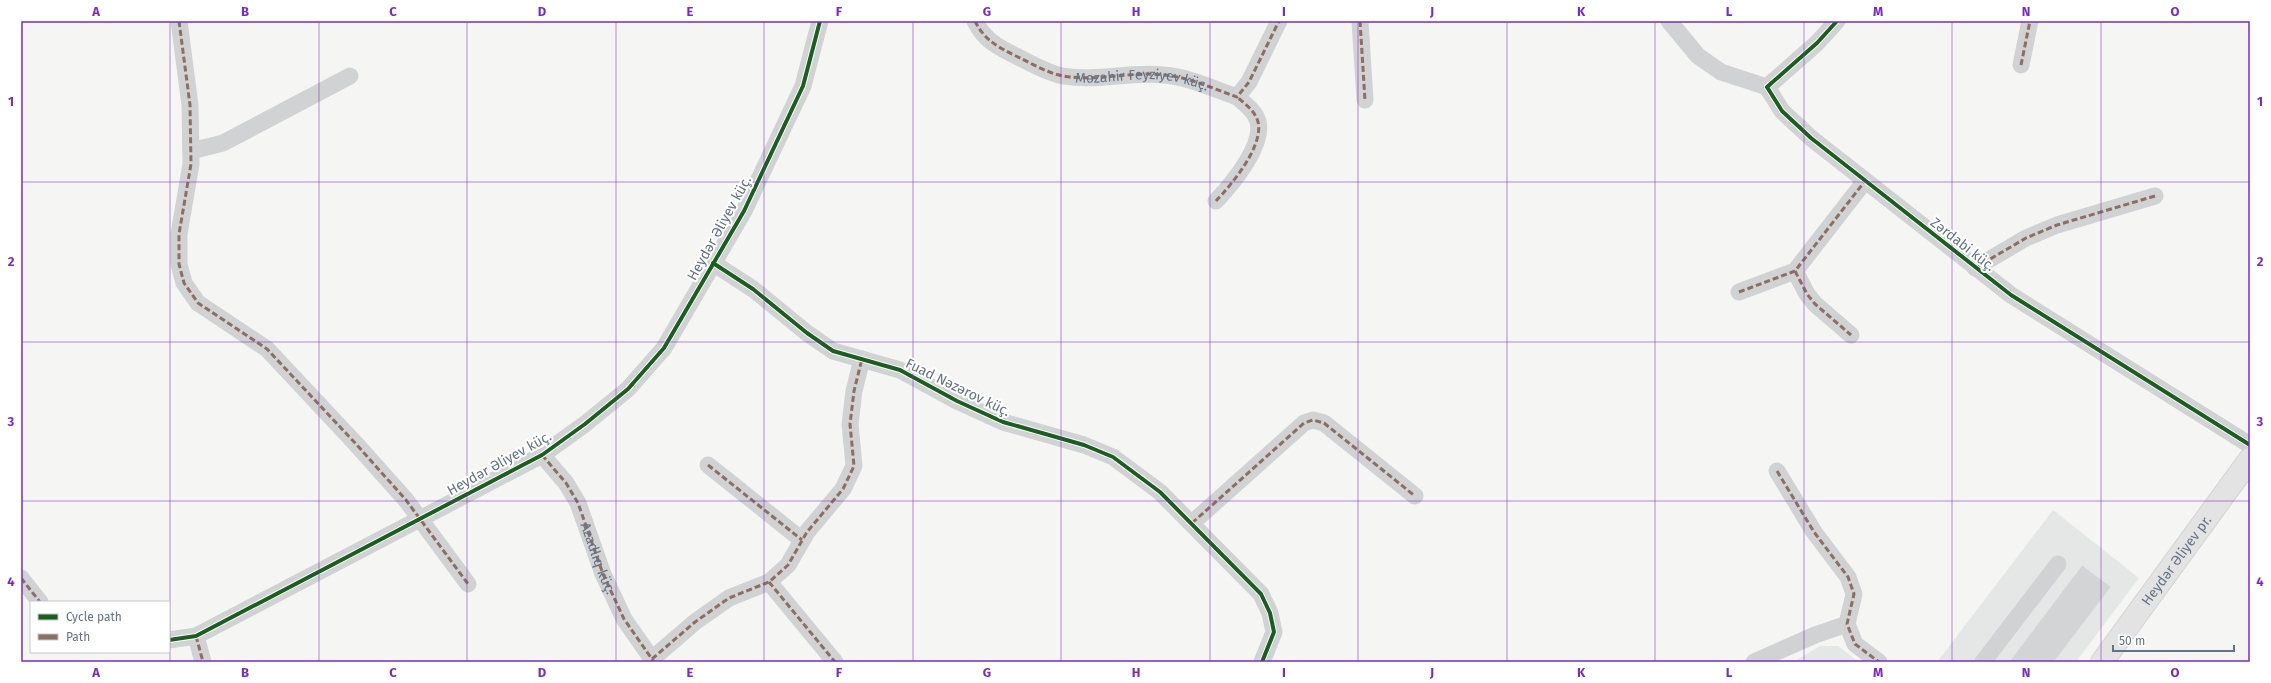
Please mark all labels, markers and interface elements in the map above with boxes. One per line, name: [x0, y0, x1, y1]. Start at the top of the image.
text: A: [91, 4, 100, 19]
text: B: [241, 4, 249, 19]
text: C: [389, 4, 397, 19]
text: D: [538, 4, 547, 19]
text: E: [687, 4, 694, 19]
text: F: [836, 4, 843, 19]
text: G: [983, 4, 991, 19]
text: H: [1132, 4, 1140, 19]
text: I: [1282, 4, 1286, 19]
text: J: [1429, 4, 1434, 19]
text: K: [1577, 4, 1586, 19]
text: L: [1726, 4, 1733, 19]
text: M: [1873, 4, 1883, 19]
text: N: [2022, 4, 2030, 19]
text: O: [2171, 4, 2180, 19]
street label: Məzahir Feyziyev küç.: [1075, 66, 1211, 95]
text: 1: [8, 94, 14, 109]
text: 1: [2257, 94, 2263, 109]
street label: Heydər Əliyev küç.: [684, 173, 755, 283]
street label: Zərdabi küç.: [1927, 214, 1998, 275]
text: 2: [8, 254, 15, 269]
text: 2: [2257, 254, 2264, 269]
street label: Fuad Nəzərov küç.: [903, 355, 1013, 420]
text: 3: [7, 414, 15, 429]
text: 3: [2256, 414, 2264, 429]
street label: Heydər Əliyev küç.: [444, 428, 554, 499]
street label: Heydər Əliyev pr.: [2138, 512, 2215, 609]
street label: Azadlıq küç.: [576, 520, 619, 597]
text: 4: [7, 574, 15, 589]
text: 4: [2256, 574, 2264, 589]
legend: [30, 601, 170, 653]
text: Cycle path: [66, 610, 122, 624]
scale bar: [2113, 627, 2234, 653]
text: Path: [66, 630, 90, 644]
text: 50 m: [2119, 634, 2145, 648]
text: A: [91, 665, 100, 680]
text: B: [241, 665, 249, 680]
text: C: [389, 665, 397, 680]
text: D: [538, 665, 547, 680]
text: E: [687, 665, 694, 680]
text: F: [836, 665, 843, 680]
text: G: [983, 665, 991, 680]
text: H: [1132, 665, 1140, 680]
text: I: [1282, 665, 1286, 680]
text: J: [1429, 665, 1434, 680]
text: K: [1577, 665, 1586, 680]
text: L: [1726, 665, 1733, 680]
text: M: [1873, 665, 1883, 680]
text: N: [2022, 665, 2030, 680]
text: O: [2171, 665, 2180, 680]

